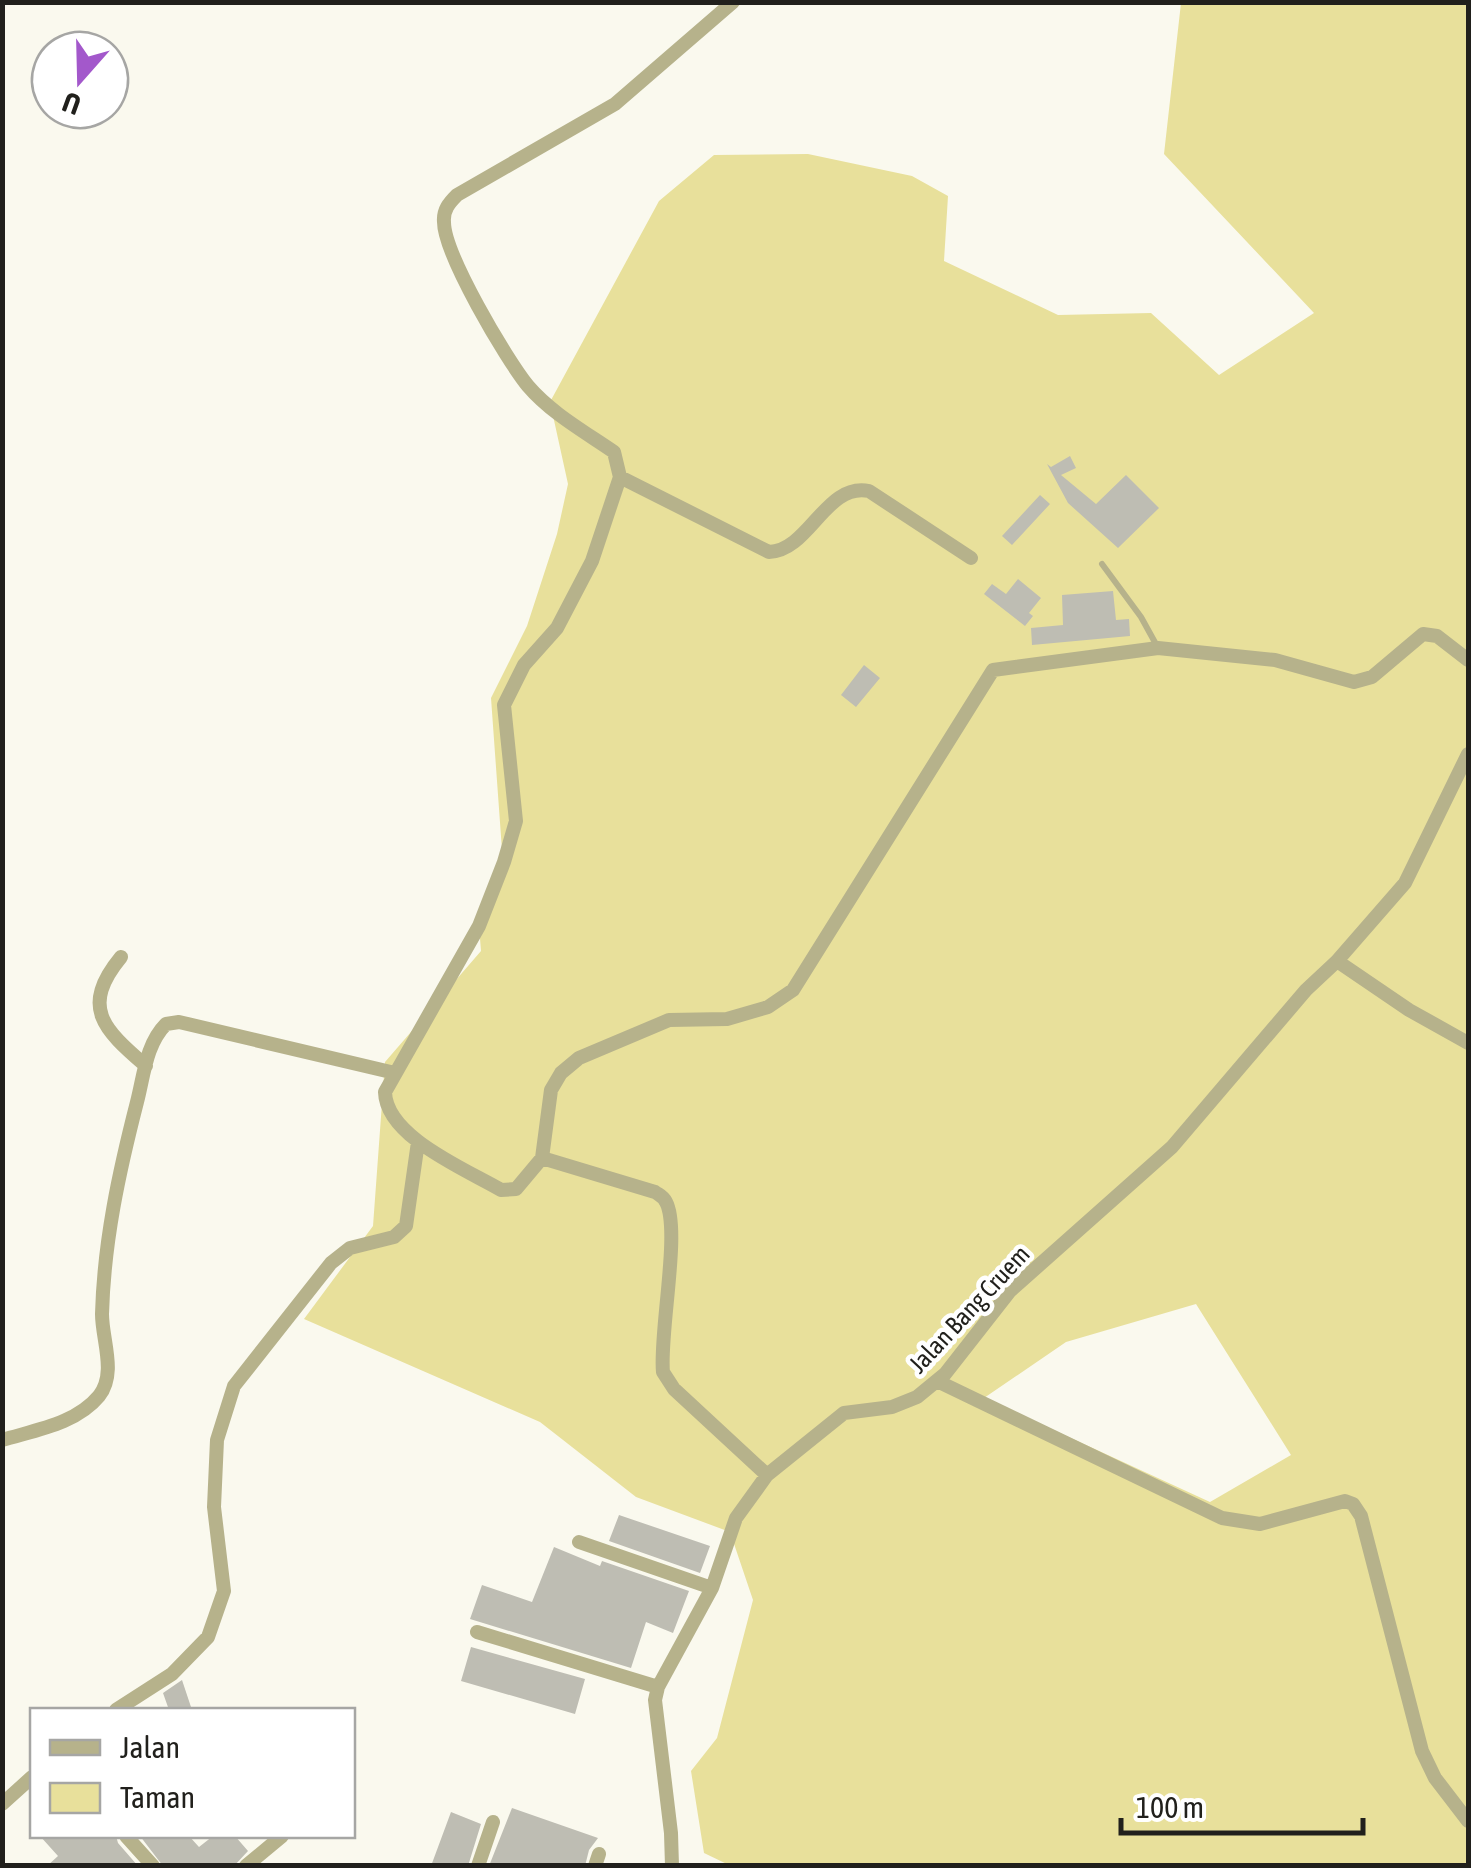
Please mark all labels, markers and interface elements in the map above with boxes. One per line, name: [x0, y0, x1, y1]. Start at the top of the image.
north arrow: [30, 30, 130, 130]
text: U: [58, 86, 85, 121]
street label: Jalan Bang Cruem: [903, 1240, 1035, 1378]
legend: [30, 1708, 355, 1838]
text: Jalan: [120, 1730, 180, 1764]
scale bar: [1121, 1773, 1364, 1835]
text: Taman: [120, 1780, 195, 1814]
text: 100 m: [1136, 1790, 1204, 1824]

